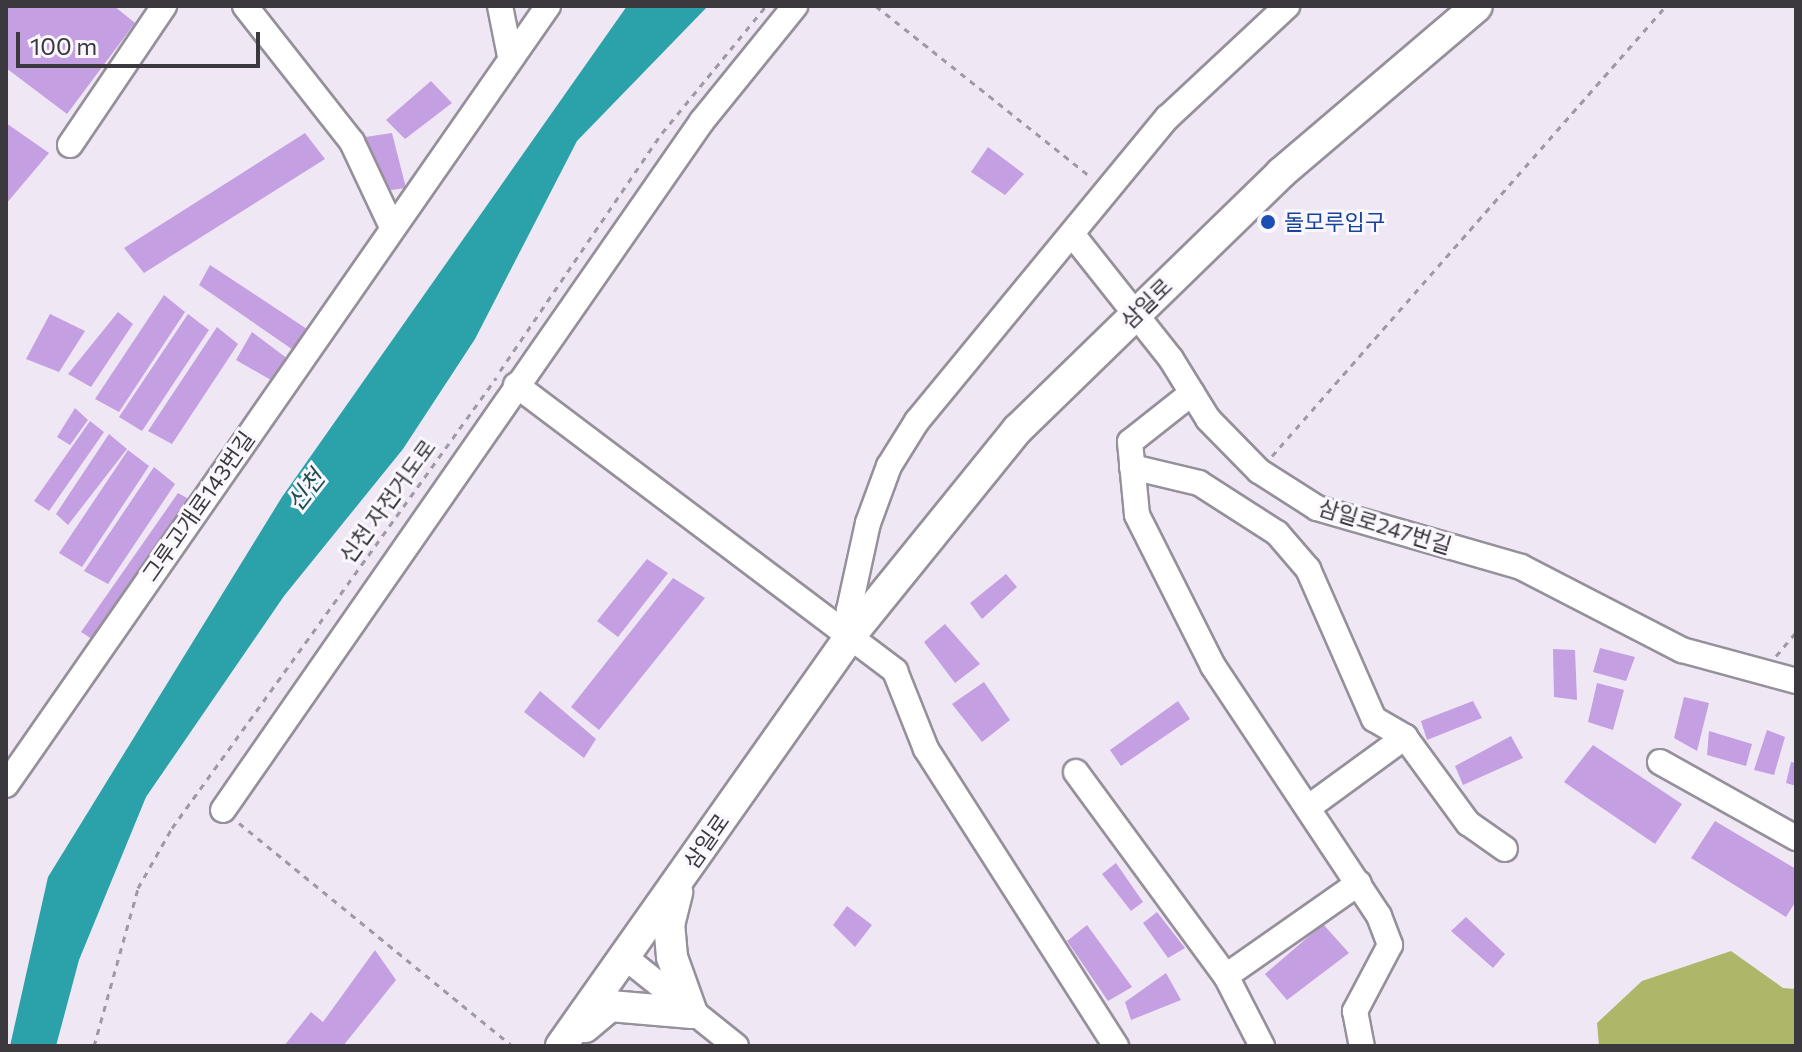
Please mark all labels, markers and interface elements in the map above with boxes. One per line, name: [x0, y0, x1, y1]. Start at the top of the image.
scale bar: [20, 16, 264, 66]
text: 100 m: [30, 31, 97, 60]
place label: 돌모루입구: [1284, 209, 1385, 235]
marker: 돌모루입구: [1259, 213, 1277, 231]
street label: 삼일로: [1115, 272, 1177, 334]
street label: 그루고개로143번길: [136, 426, 260, 586]
street label: 신천 자전거도로: [333, 434, 441, 568]
water label: 신천: [280, 464, 330, 516]
street label: 삼일로247번길: [1315, 493, 1455, 559]
street label: 삼일로: [678, 809, 734, 873]

